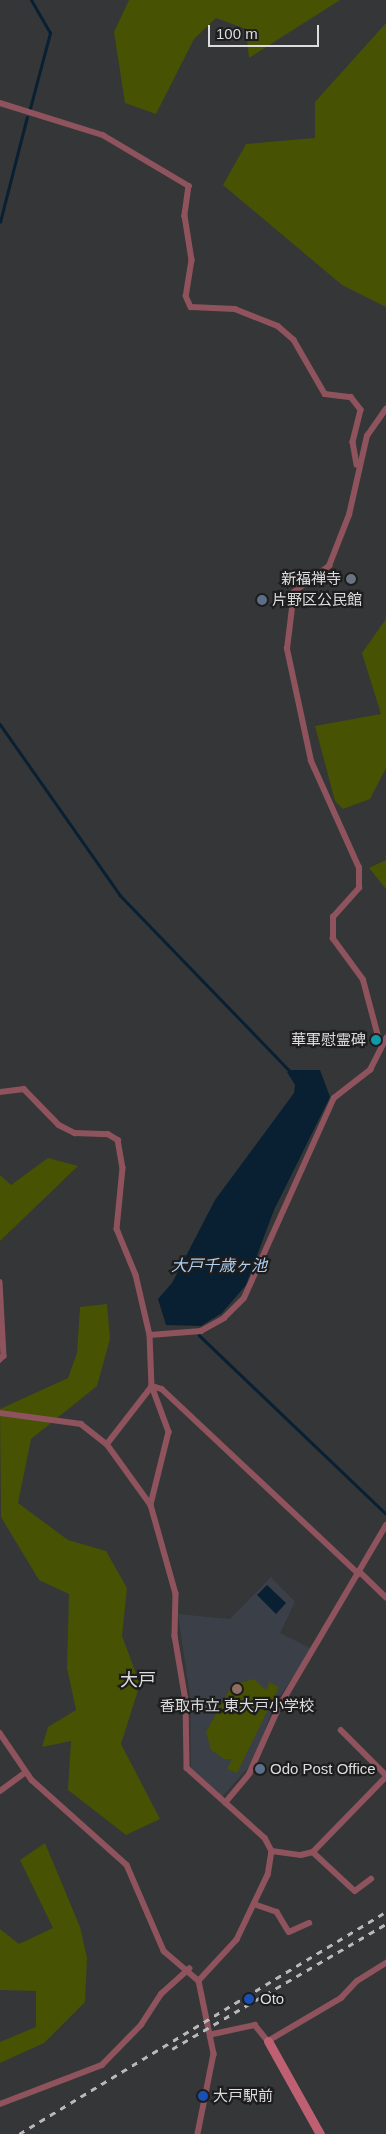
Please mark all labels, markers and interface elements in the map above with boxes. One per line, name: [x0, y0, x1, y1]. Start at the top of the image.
scale bar: [211, 15, 322, 47]
text: 100 m: [216, 25, 258, 42]
place label: 新福禅寺: [281, 570, 341, 588]
marker: 新福禅寺: [345, 573, 357, 585]
place label: 片野区公民館: [272, 591, 362, 609]
marker: 片野区公民館: [256, 594, 268, 606]
place label: 華軍慰霊碑: [291, 1031, 366, 1049]
marker: 華軍慰霊碑: [370, 1034, 382, 1046]
water label: 大戸千歳ヶ池: [171, 1256, 267, 1276]
district label: 大戸: [120, 1669, 156, 1691]
marker: 香取市立 東大戸小学校: [231, 1683, 243, 1695]
place label: 香取市立 東大戸小学校: [160, 1697, 314, 1715]
place label: Odo Post Office: [270, 1760, 376, 1778]
marker: Odo Post Office: [254, 1763, 266, 1775]
place label: Oto: [260, 1990, 284, 2008]
marker: Oto: [242, 1992, 256, 2006]
place label: 大戸駅前: [213, 2087, 273, 2105]
marker: 大戸駅前: [197, 2090, 209, 2102]

